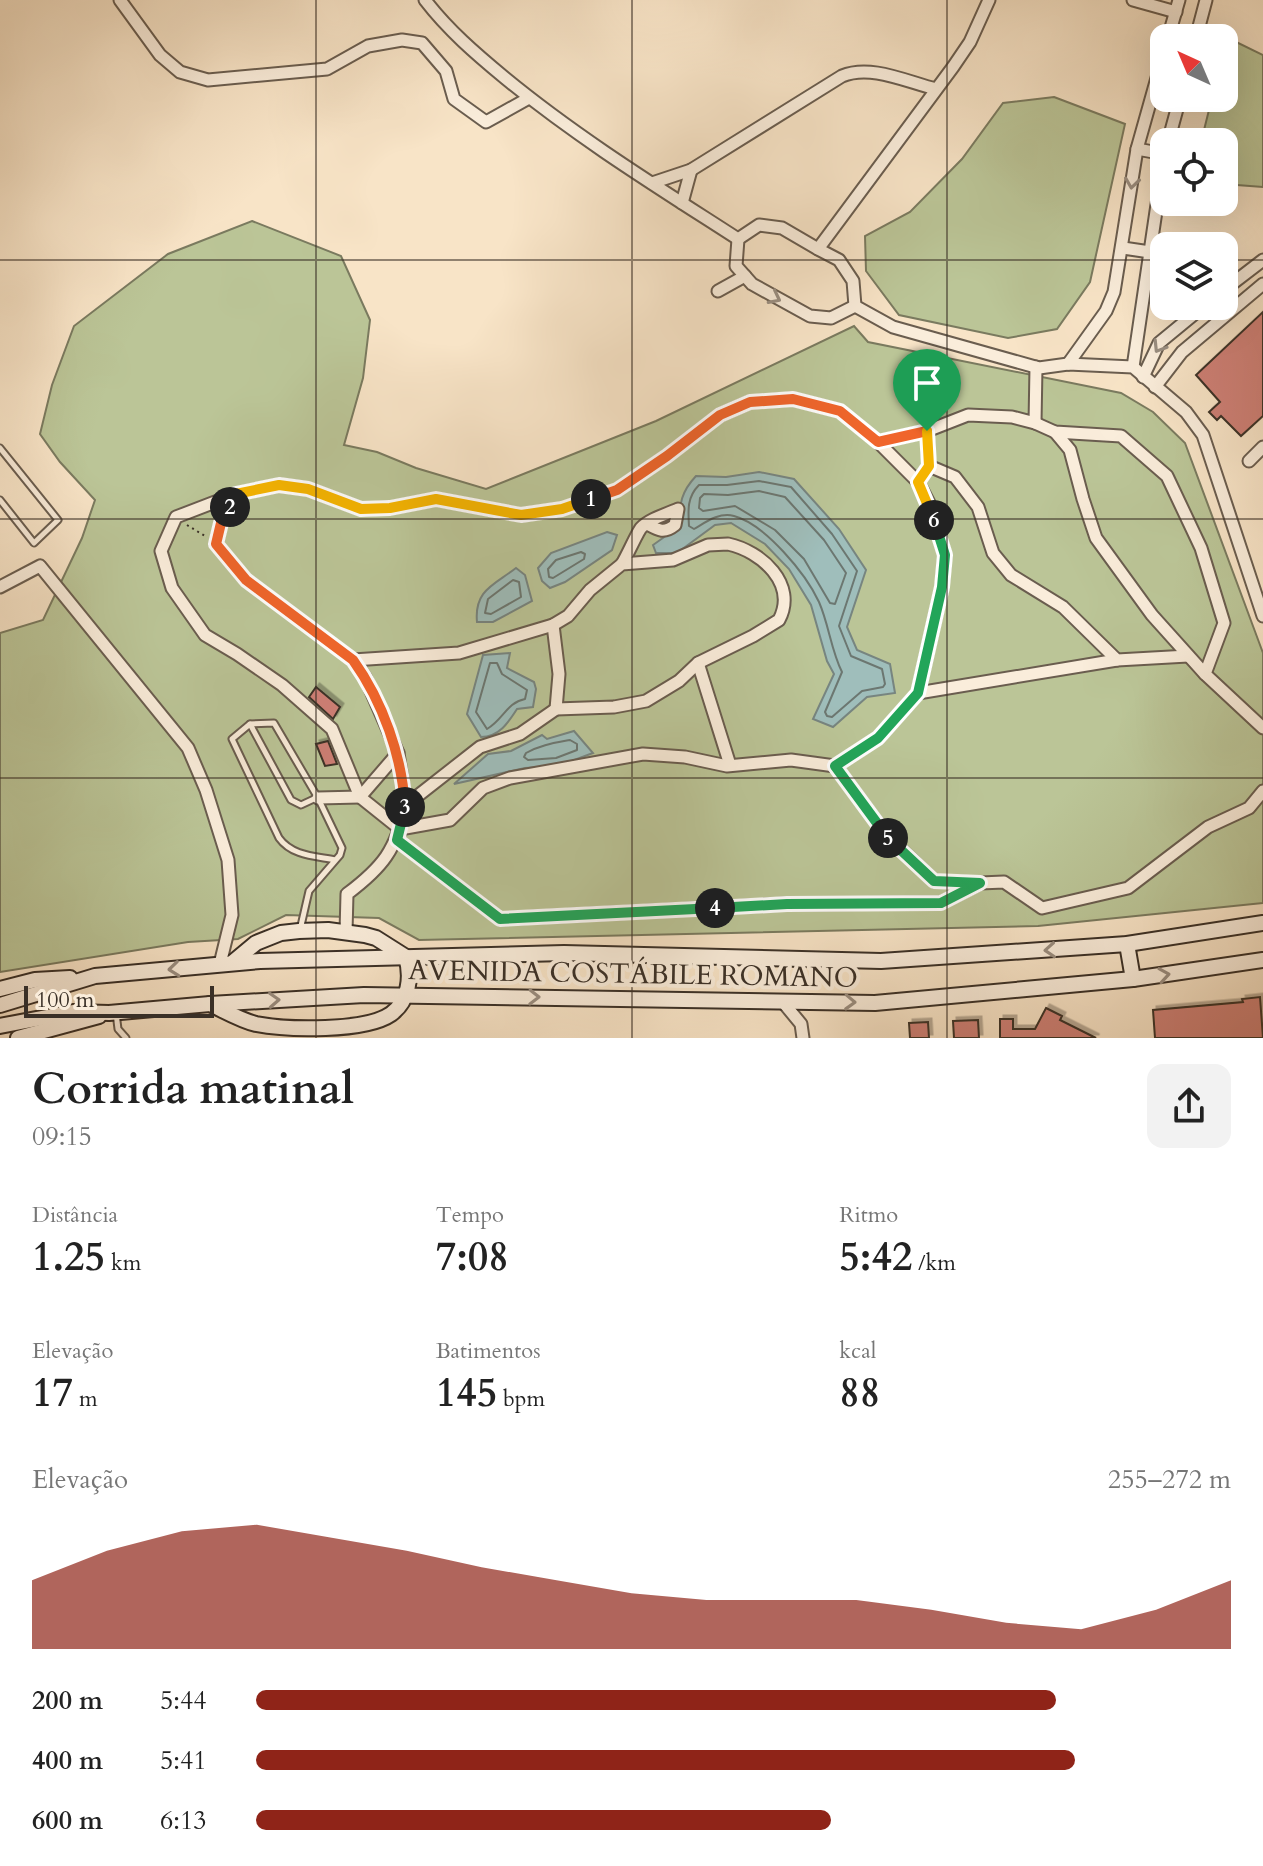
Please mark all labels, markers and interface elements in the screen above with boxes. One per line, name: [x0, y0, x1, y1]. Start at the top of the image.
north arrow: [1150, 24, 1238, 112]
map controls: [1150, 24, 1238, 320]
button: locate: [1150, 128, 1238, 216]
one-way arrow: [1124, 177, 1141, 190]
button: layers: [1150, 232, 1238, 320]
one-way arrow: [766, 288, 781, 303]
one-way arrow: [1153, 338, 1168, 352]
pin: [893, 349, 961, 431]
icon: arrive: [905, 361, 949, 405]
pin: 1: [571, 479, 611, 519]
text: 1: [585, 484, 597, 514]
pin: 2: [210, 487, 250, 527]
text: 2: [224, 492, 236, 522]
pin: 6: [914, 500, 954, 540]
text: 6: [928, 505, 940, 535]
pin: 3: [385, 787, 425, 827]
text: 3: [399, 792, 411, 822]
pin: 5: [868, 818, 908, 858]
text: 5: [882, 823, 894, 853]
pin: 4: [695, 888, 735, 928]
text: 4: [709, 893, 721, 923]
one-way arrow: [1043, 941, 1056, 958]
street label: AVENIDA COSTÁBILE ROMANO: [408, 951, 858, 997]
one-way arrow: [168, 960, 181, 977]
one-way arrow: [1157, 967, 1171, 984]
scale bar: [24, 982, 214, 1018]
text: 100 m: [36, 985, 94, 1015]
one-way arrow: [528, 988, 541, 1006]
one-way arrow: [268, 992, 281, 1009]
one-way arrow: [844, 994, 857, 1011]
text: Corrida matinal: [32, 1059, 354, 1119]
button: share: [1147, 1064, 1231, 1148]
text: 09:15: [32, 1119, 92, 1154]
text: Distância: [32, 1200, 118, 1230]
text: Tempo: [436, 1200, 504, 1230]
text: Ritmo: [839, 1200, 898, 1230]
text: 1.25: [32, 1230, 105, 1285]
text: 7:08: [436, 1230, 509, 1285]
text: 5:42: [839, 1230, 912, 1285]
text: km: [105, 1248, 141, 1278]
text: /km: [912, 1248, 956, 1278]
text: Elevação: [32, 1336, 113, 1366]
text: Batimentos: [436, 1336, 541, 1366]
text: kcal: [839, 1336, 876, 1366]
text: 17: [32, 1366, 73, 1421]
text: 145: [436, 1366, 497, 1421]
text: 88: [839, 1366, 880, 1421]
text: m: [73, 1384, 98, 1414]
text: bpm: [497, 1384, 545, 1414]
text: Elevação: [32, 1462, 128, 1497]
text: 255–272 m: [1108, 1462, 1231, 1497]
text: 200 m: [32, 1683, 103, 1718]
text: 5:44: [160, 1683, 207, 1718]
text: 400 m: [32, 1743, 103, 1778]
text: 5:41: [160, 1743, 207, 1778]
text: 600 m: [32, 1803, 103, 1838]
text: 6:13: [160, 1803, 207, 1838]

